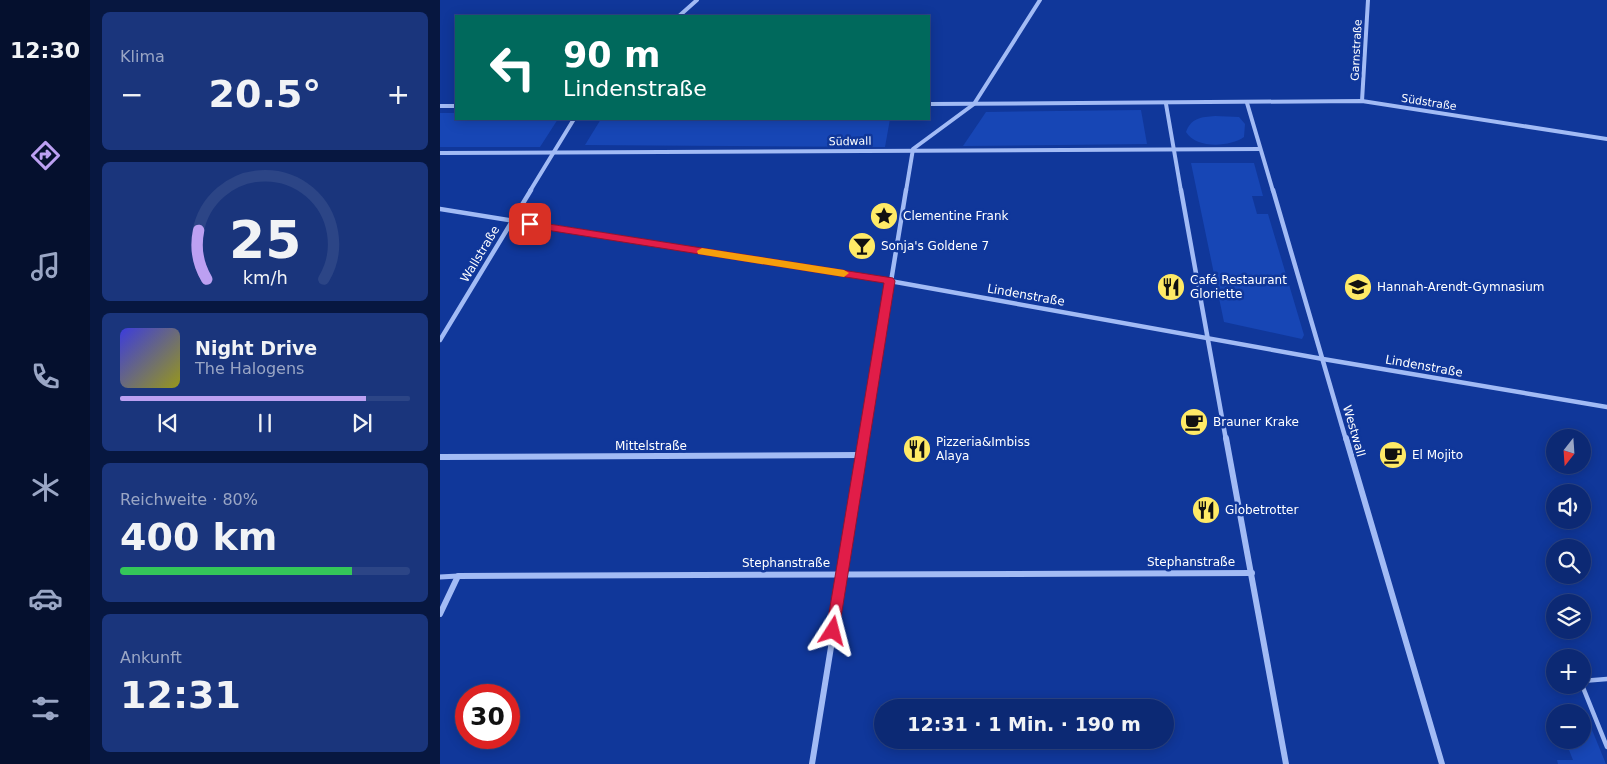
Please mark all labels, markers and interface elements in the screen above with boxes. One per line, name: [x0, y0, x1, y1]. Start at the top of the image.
street label: Garnstraße: [1348, 19, 1365, 81]
icon: left: [480, 35, 545, 100]
text: 90 m: [563, 35, 660, 75]
text: 12:30: [10, 38, 80, 63]
text: Klima: [120, 47, 165, 66]
text: 20.5°: [209, 72, 321, 116]
text: Lindenstraße: [563, 76, 707, 101]
text: −: [120, 78, 143, 111]
text: +: [387, 78, 410, 111]
street label: Südstraße: [1400, 92, 1458, 113]
street label: Südwall: [829, 135, 872, 148]
icon: directions: [28, 138, 63, 173]
place icon: Clementine Frank: [869, 201, 899, 231]
pin: [509, 203, 551, 245]
place label: Clementine Frank: [903, 209, 1009, 223]
text: 25: [229, 210, 301, 270]
icon: arrive: [516, 210, 544, 238]
street label: Wallstraße: [458, 223, 502, 285]
bar icon: Sonja's Goldene 7: [847, 231, 877, 261]
place label: Sonja's Goldene 7: [881, 239, 989, 253]
icon: music: [28, 249, 63, 284]
text: km/h: [242, 267, 288, 288]
restaurant icon: Café Restaurant Gloriette: [1156, 272, 1186, 302]
school or university icon: Hannah-Arendt-Gymnasium: [1343, 272, 1373, 302]
place label: Café Restaurant Gloriette: [1190, 273, 1287, 301]
place label: Hannah-Arendt-Gymnasium: [1377, 280, 1545, 294]
street label: Lindenstraße: [986, 281, 1066, 309]
text: Night Drive: [195, 337, 317, 359]
street label: Lindenstraße: [1384, 352, 1464, 380]
icon: phone: [28, 359, 63, 394]
text: The Halogens: [195, 359, 304, 378]
street label: Westwall: [1340, 403, 1368, 459]
cafe icon: Brauner Krake: [1179, 407, 1209, 437]
icon: previous: [154, 409, 182, 437]
icon: pause: [251, 409, 279, 437]
icon: next: [348, 409, 376, 437]
place label: Brauner Krake: [1213, 415, 1299, 429]
north arrow: [1546, 429, 1591, 474]
map controls: [1546, 429, 1591, 749]
restaurant icon: Pizzeria&Imbiss Alaya: [902, 434, 932, 464]
place label: Pizzeria&Imbiss Alaya: [936, 435, 1030, 463]
street label: Mittelstraße: [615, 439, 687, 453]
cafe icon: El Mojito: [1378, 440, 1408, 470]
place label: El Mojito: [1412, 448, 1463, 462]
icon: climate: [28, 470, 63, 505]
button: sound: [1546, 484, 1591, 529]
text: Reichweite · 80%: [120, 490, 258, 509]
restaurant icon: Globetrotter: [1191, 495, 1221, 525]
place label: Globetrotter: [1225, 503, 1298, 517]
text: 400 km: [120, 515, 277, 559]
button: search: [1546, 539, 1591, 584]
street label: Stephanstraße: [1147, 555, 1235, 569]
street label: Stephanstraße: [742, 556, 830, 570]
icon: car: [28, 581, 63, 616]
button: layers: [1546, 594, 1591, 639]
position arrow: [806, 604, 858, 656]
text: Ankunft: [120, 648, 182, 667]
button: +: [1546, 649, 1591, 694]
text: 12:31: [120, 673, 241, 717]
speed limit sign: 30: [455, 684, 520, 749]
icon: filters: [28, 691, 63, 726]
button: −: [1546, 704, 1591, 749]
text: 12:31 · 1 Min. · 190 m: [907, 713, 1141, 735]

